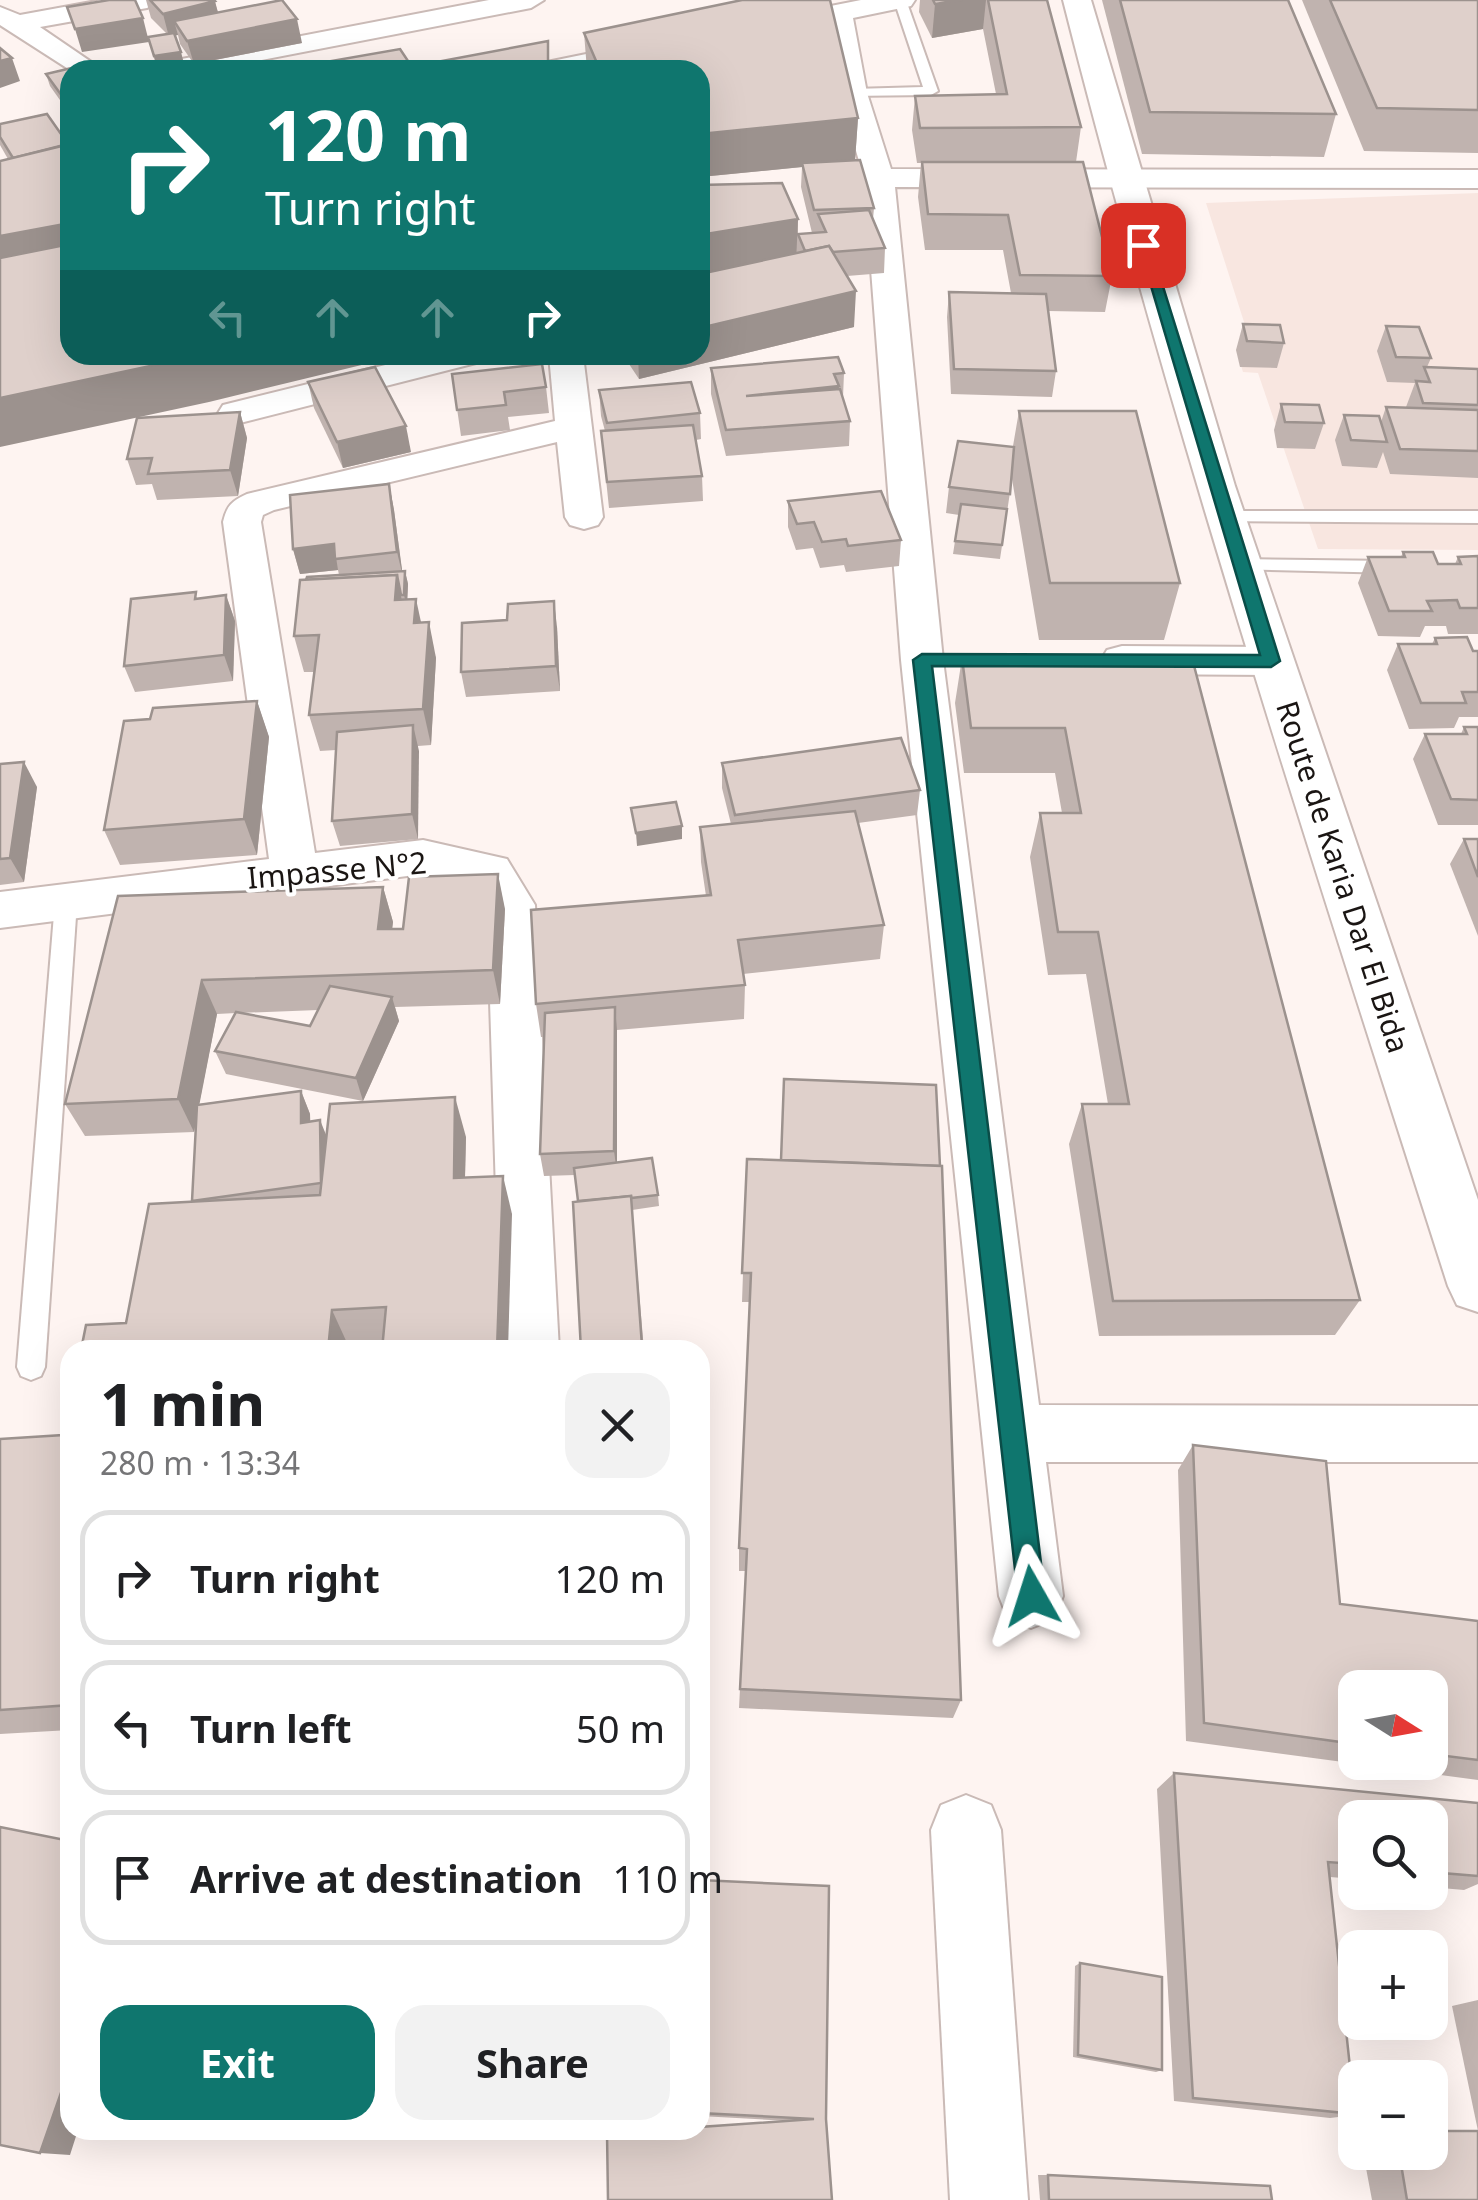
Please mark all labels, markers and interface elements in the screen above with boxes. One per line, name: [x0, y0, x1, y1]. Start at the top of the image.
text: 120 m: [265, 86, 472, 182]
icon: right: [100, 100, 230, 230]
text: Turn right: [265, 177, 476, 238]
pin: [1101, 203, 1186, 288]
icon: arrive: [1116, 218, 1171, 273]
icon: left: [200, 290, 255, 345]
icon: ahead: [305, 290, 360, 345]
icon: ahead: [410, 290, 465, 345]
icon: right: [515, 290, 570, 345]
street label: Route de Karia Dar El Bida: [1267, 695, 1420, 1058]
street label: Impasse N°2: [246, 841, 428, 898]
text: 1 min: [100, 1362, 265, 1444]
button: close: [565, 1373, 670, 1478]
text: 280 m · 13:34: [100, 1441, 300, 1484]
position arrow: [980, 1544, 1084, 1648]
icon: right: [105, 1550, 160, 1605]
text: Turn right: [190, 1552, 380, 1604]
text: 120 m: [554, 1552, 665, 1604]
north arrow: [1338, 1670, 1448, 1780]
map controls: [1338, 1670, 1448, 2170]
icon: left: [105, 1700, 160, 1755]
text: Turn left: [190, 1702, 352, 1754]
text: 50 m: [576, 1702, 665, 1754]
button: search: [1338, 1800, 1448, 1910]
icon: arrive: [105, 1850, 160, 1905]
text: Arrive at destination: [190, 1852, 582, 1904]
text: 110 m: [612, 1852, 723, 1904]
button: +: [1338, 1930, 1448, 2040]
button: Exit: [100, 2005, 375, 2120]
button: Share: [395, 2005, 670, 2120]
button: −: [1338, 2060, 1448, 2170]

